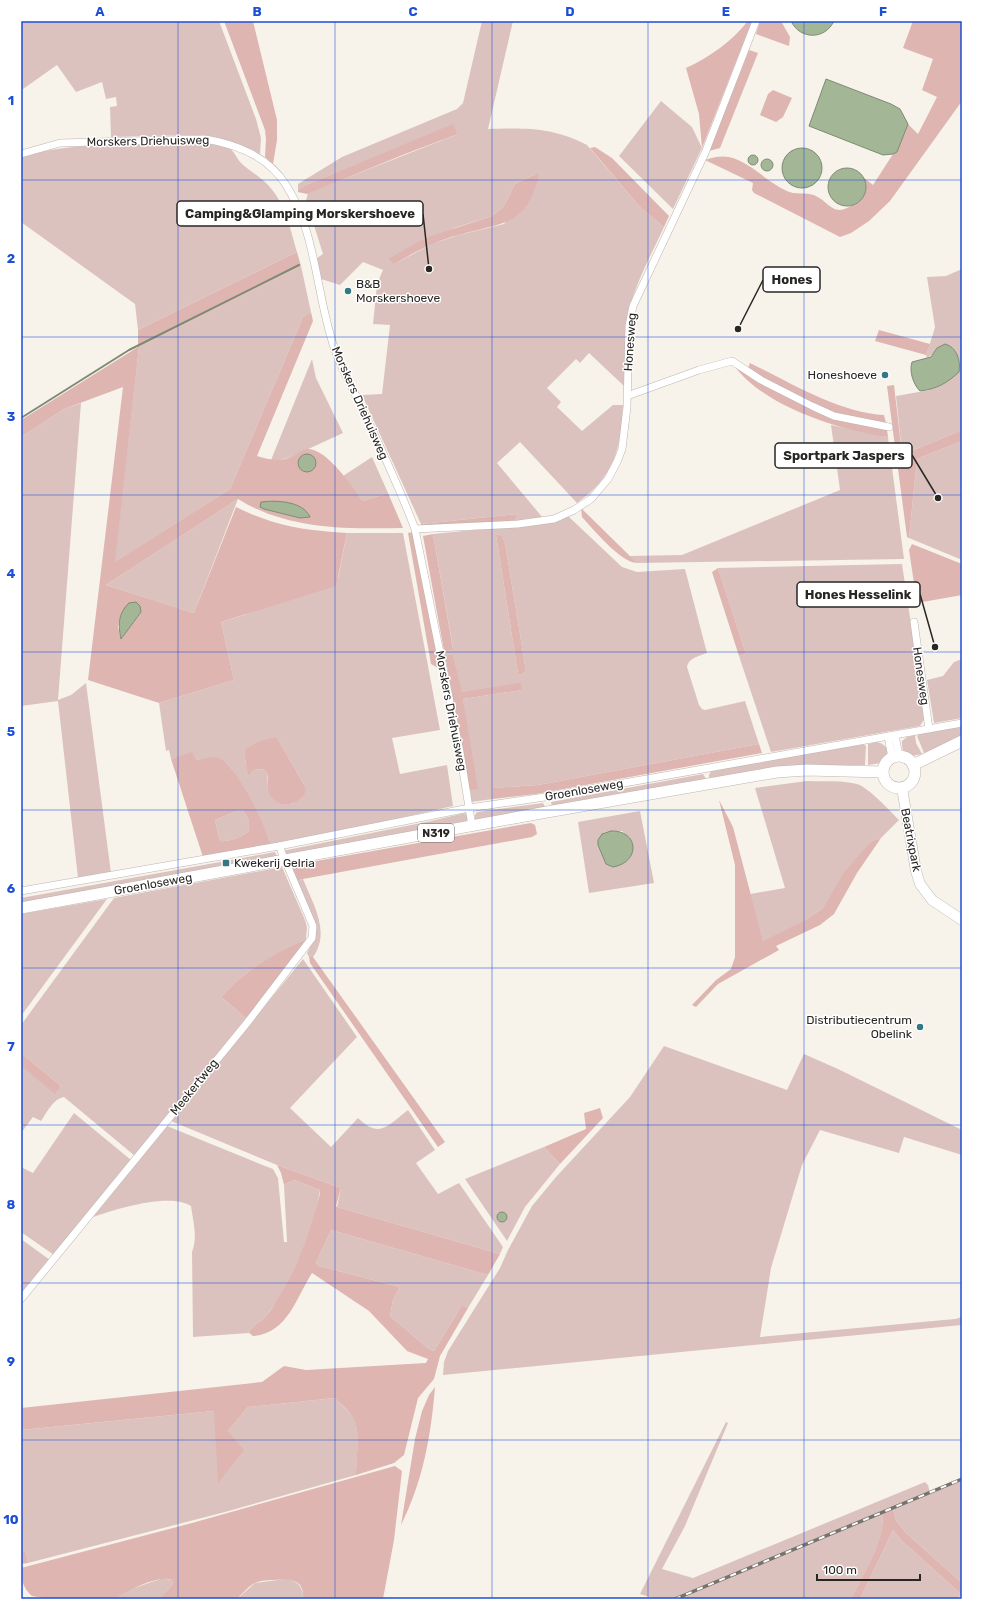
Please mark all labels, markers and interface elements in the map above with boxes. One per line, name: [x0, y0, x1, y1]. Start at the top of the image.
text: A: [95, 4, 105, 19]
text: B: [252, 4, 262, 19]
text: C: [408, 4, 418, 19]
text: D: [565, 4, 575, 19]
text: E: [722, 4, 730, 19]
text: F: [879, 4, 887, 19]
text: 1: [8, 93, 14, 108]
street label: Morskers Driehuisweg: [87, 133, 209, 149]
callout: Camping&Glamping Morskershoeve: [177, 201, 423, 226]
text: Camping&Glamping Morskershoeve: [185, 206, 415, 221]
text: 2: [7, 251, 15, 266]
callout: Hones: [763, 267, 820, 292]
text: Hones: [772, 272, 812, 287]
place label: B&B Morskershoeve: [356, 277, 441, 305]
marker: B&B Morskershoeve: [343, 286, 353, 296]
street label: Honesweg: [621, 312, 639, 372]
street label: Morskers Driehuisweg: [329, 344, 391, 462]
place label: Honeshoeve: [808, 368, 877, 382]
marker: Honeshoeve: [880, 370, 890, 380]
text: 3: [7, 409, 16, 424]
callout: Sportpark Jaspers: [775, 443, 912, 468]
text: Sportpark Jaspers: [783, 448, 905, 463]
text: 4: [7, 566, 16, 581]
callout: Hones Hesselink: [797, 582, 920, 607]
text: Hones Hesselink: [805, 587, 912, 602]
street label: Honesweg: [910, 646, 932, 706]
street label: Morskers Driehuisweg: [432, 650, 470, 772]
text: 5: [7, 724, 15, 739]
street label: Groenloseweg: [544, 776, 624, 804]
street label: Beatrixpark: [898, 807, 924, 874]
road number: N319: [418, 824, 454, 842]
place label: Kwekerij Gelria: [234, 856, 315, 870]
marker: Kwekerij Gelria: [221, 858, 231, 868]
street label: Groenloseweg: [113, 870, 193, 898]
text: 6: [7, 881, 16, 896]
place label: Distributiecentrum Obelink: [806, 1013, 913, 1041]
marker: Distributiecentrum Obelink: [915, 1022, 925, 1032]
text: 7: [7, 1039, 15, 1054]
street label: Meekertweg: [167, 1056, 221, 1118]
text: 8: [7, 1197, 16, 1212]
text: 9: [7, 1354, 15, 1369]
text: 10: [3, 1512, 19, 1527]
scale bar: [817, 1556, 920, 1582]
text: 100 m: [823, 1563, 857, 1577]

